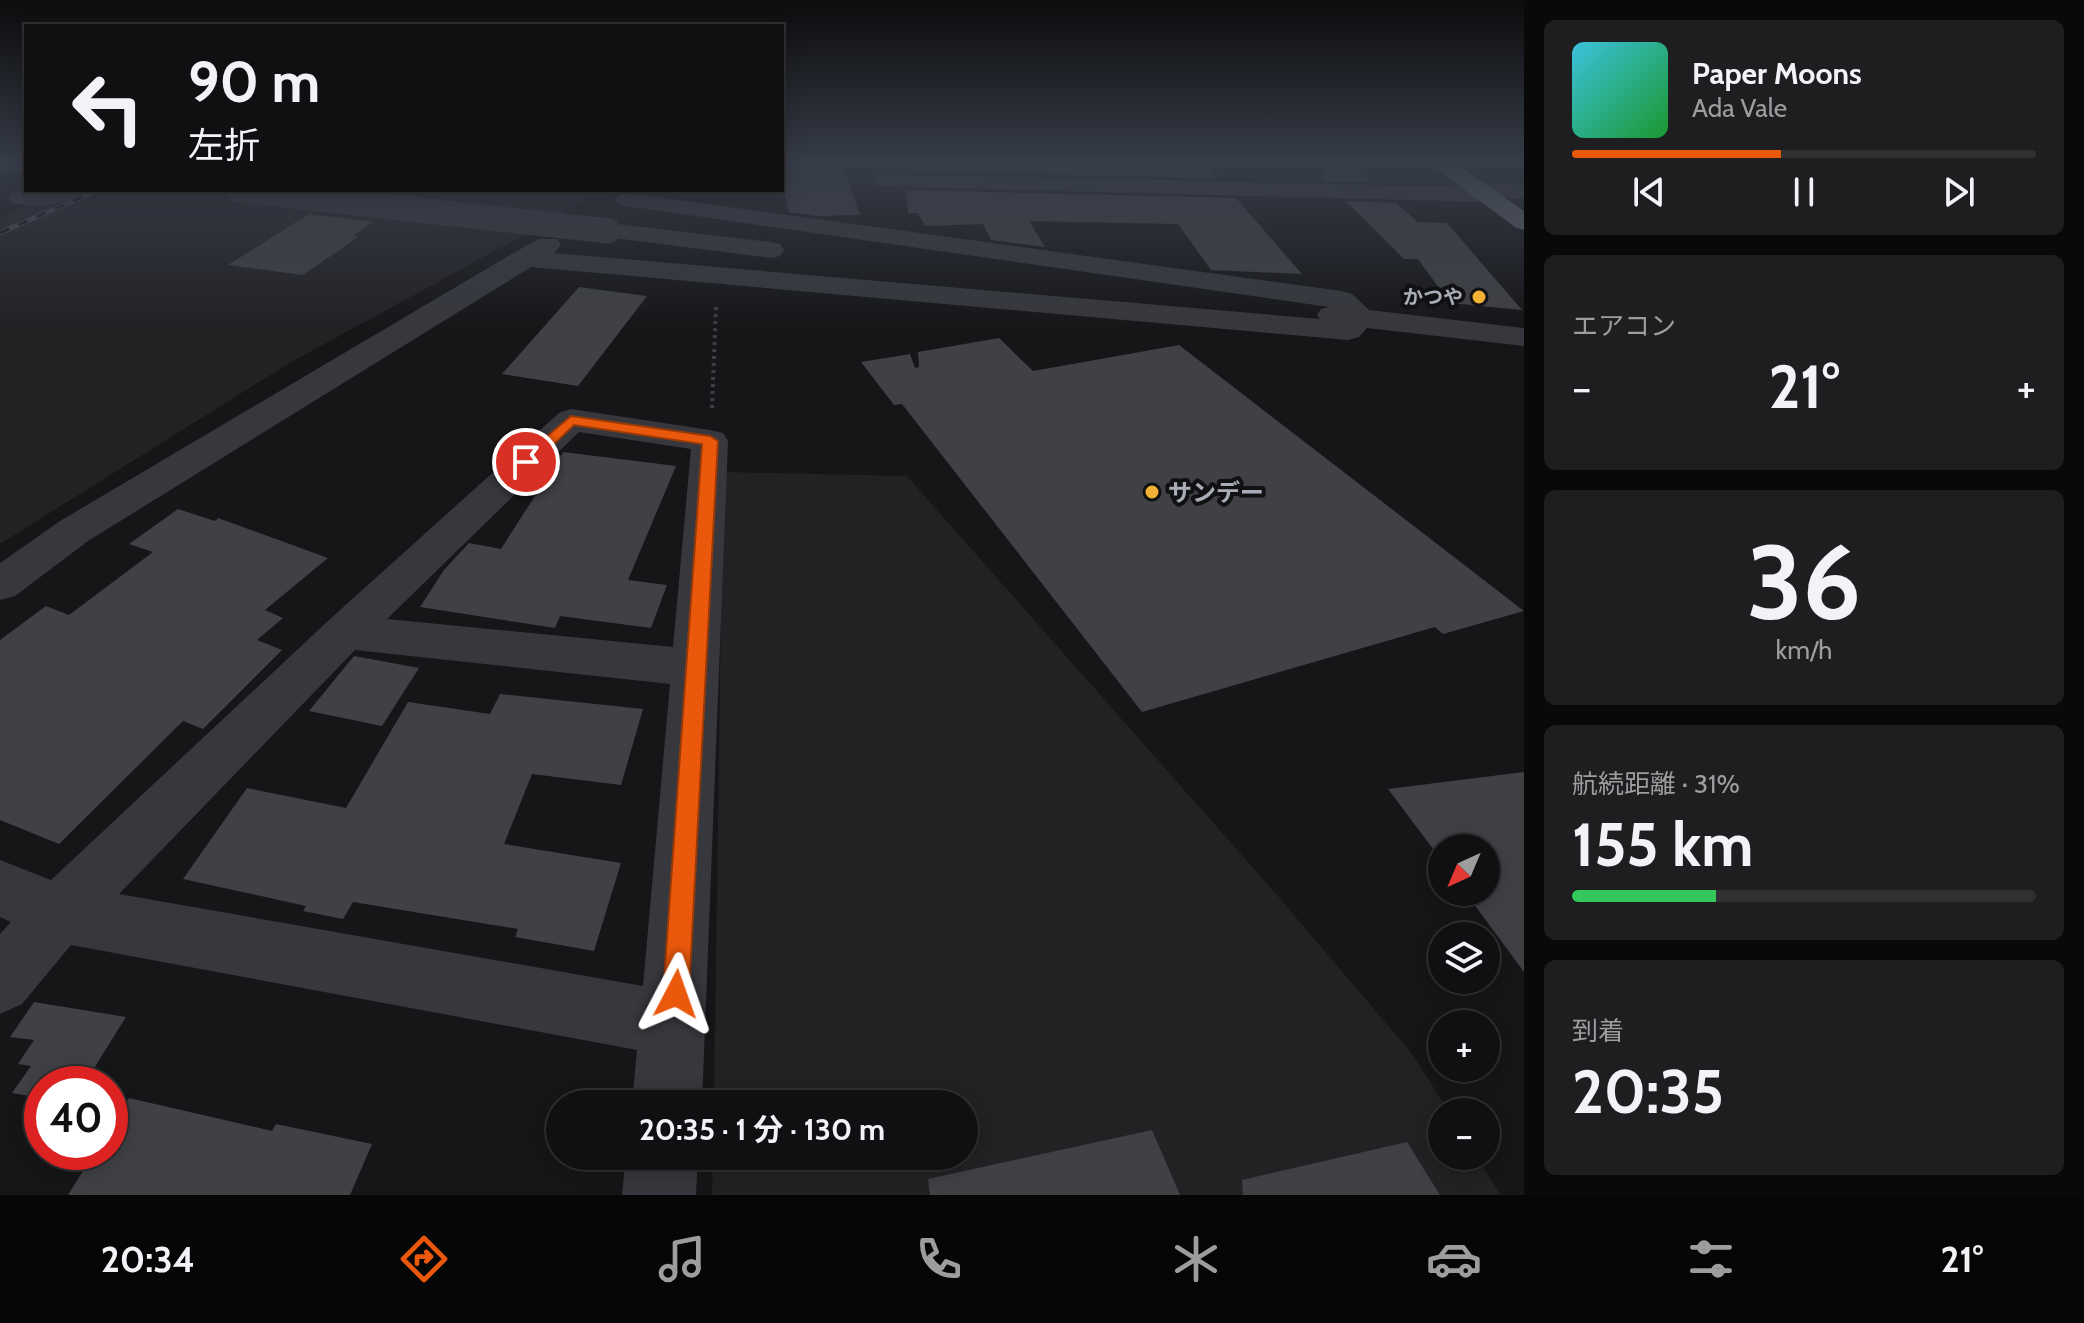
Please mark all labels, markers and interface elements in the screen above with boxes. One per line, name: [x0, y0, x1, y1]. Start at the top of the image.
text: 90 m: [188, 48, 320, 116]
text: Paper Moons: [1692, 55, 1862, 92]
icon: left: [56, 56, 160, 160]
text: Ada Vale: [1692, 92, 1787, 124]
text: 左折: [188, 123, 260, 167]
icon: previous: [1627, 170, 1671, 214]
icon: pause: [1782, 170, 1826, 214]
icon: next: [1937, 170, 1981, 214]
place label: かつや: [1403, 285, 1463, 309]
marker: かつや: [1470, 288, 1488, 306]
text: エアコン: [1572, 310, 1676, 342]
text: 21°: [1768, 350, 1840, 423]
text: −: [1572, 361, 1591, 414]
text: +: [2017, 361, 2036, 414]
pin: [492, 428, 560, 496]
icon: arrive: [504, 440, 548, 484]
place label: サンデー: [1168, 478, 1264, 507]
marker: サンデー: [1143, 483, 1161, 501]
text: 36: [1747, 519, 1861, 645]
text: km/h: [1776, 634, 1832, 666]
text: 航続距離 · 31%: [1572, 768, 1740, 800]
text: 155 km: [1572, 808, 1753, 881]
north arrow: [1428, 834, 1500, 906]
map controls: [1428, 834, 1500, 1170]
button: layers: [1428, 922, 1500, 994]
position arrow: [634, 952, 718, 1036]
button: +: [1428, 1010, 1500, 1082]
text: 到着: [1572, 1015, 1624, 1047]
text: 20:35: [1572, 1055, 1724, 1128]
speed limit sign: 40: [24, 1066, 128, 1170]
button: −: [1428, 1098, 1500, 1170]
text: 20:35 · 1 分 · 130 m: [639, 1111, 885, 1148]
icon: directions: [396, 1231, 452, 1287]
icon: music: [654, 1231, 710, 1287]
icon: phone: [911, 1231, 967, 1287]
icon: climate: [1168, 1231, 1224, 1287]
icon: car: [1426, 1231, 1482, 1287]
icon: filters: [1683, 1231, 1739, 1287]
text: 20:34: [101, 1237, 195, 1281]
text: 21°: [1941, 1237, 1983, 1281]

